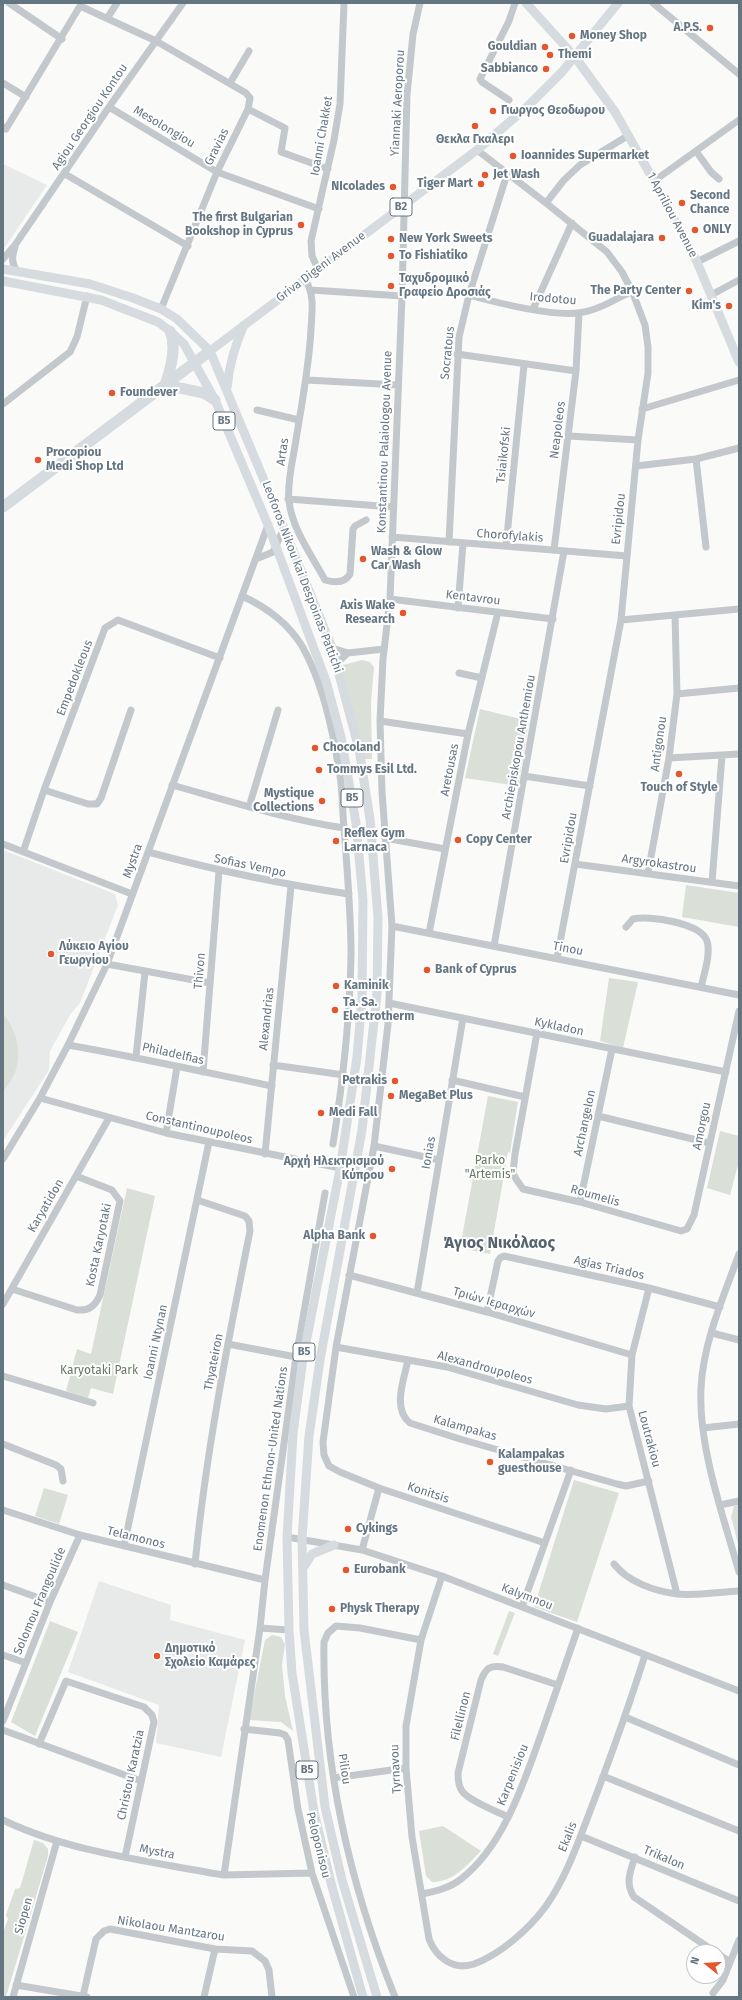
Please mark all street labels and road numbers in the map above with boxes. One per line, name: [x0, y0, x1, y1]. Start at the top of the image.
street label: Yiannaki Aeroporou: [388, 49, 408, 157]
street label: Agiou Georgiou Kontou: [49, 61, 131, 173]
street label: Ioanni Chakket: [308, 95, 336, 177]
street label: Mesolongiou: [130, 103, 198, 151]
street label: Gravias: [202, 126, 232, 168]
street label: 1 Apriliou Avenue: [644, 170, 700, 260]
road number: B2: [390, 198, 412, 216]
street label: Griva Digeni Avenue: [273, 229, 369, 305]
street label: Irodotou: [529, 290, 577, 308]
street label: Socratous: [438, 326, 458, 380]
street label: Konstantinou Palaiologou Avenue: [375, 350, 395, 534]
street label: Neapoleos: [547, 400, 569, 460]
road number: B5: [213, 412, 235, 430]
street label: Tsiaikofski: [494, 426, 514, 484]
street label: Artas: [274, 437, 292, 467]
street label: Leoforos Nikou kai Despoinas Pattichi: [259, 479, 345, 675]
street label: Evripidou: [609, 492, 629, 546]
street label: Chorofylakis: [476, 526, 544, 546]
street label: Kentavrou: [445, 587, 501, 609]
street label: Empedokleous: [54, 638, 96, 718]
street label: Archiepiskopou Anthemiou: [499, 673, 539, 821]
street label: Antigonou: [648, 715, 670, 773]
street label: Aretousas: [438, 742, 462, 798]
road number: B5: [341, 789, 363, 807]
street label: Evripidou: [557, 811, 581, 865]
street label: Mystra: [120, 842, 146, 880]
street label: Sofias Vempo: [213, 851, 287, 881]
street label: Argyrokastrou: [621, 852, 697, 876]
street label: Tinou: [552, 939, 584, 959]
street label: Thivon: [191, 952, 209, 990]
street label: Alexandrias: [257, 987, 277, 1051]
street label: Kykladon: [533, 1015, 585, 1039]
street label: Philadelfias: [141, 1040, 205, 1068]
street label: Archangelon: [571, 1088, 599, 1158]
street label: Amorgou: [690, 1101, 714, 1151]
street label: Constantinoupoleos: [144, 1109, 254, 1147]
street label: Ionias: [419, 1136, 439, 1170]
street label: Karyatidon: [25, 1177, 67, 1235]
street label: Roumelis: [569, 1182, 621, 1210]
street label: Kosta Karyotaki: [83, 1202, 115, 1288]
street label: Agias Triados: [572, 1253, 646, 1283]
street label: Τριών Ιεραρχών: [451, 1284, 537, 1322]
street label: Ioanni Ntynan: [141, 1303, 171, 1381]
street label: Thyateiron: [201, 1332, 227, 1392]
road number: B5: [293, 1343, 315, 1361]
street label: Alexandroupoleos: [436, 1348, 534, 1388]
street label: Enomenon Ethnon-United Nations: [251, 1366, 291, 1552]
street label: Loutrakiou: [635, 1409, 663, 1469]
street label: Kalampakas: [432, 1412, 498, 1444]
street label: Konitsis: [405, 1479, 451, 1507]
street label: Telamonos: [106, 1524, 166, 1552]
street label: Solomou Frangoulide: [11, 1545, 69, 1657]
street label: Kalymnou: [499, 1581, 555, 1613]
street label: Filellinon: [448, 1690, 474, 1742]
street label: Christou Karatzia: [114, 1728, 148, 1822]
street label: Karpenisiou: [494, 1742, 532, 1808]
street label: Tyrnavou: [388, 1744, 404, 1794]
street label: Piliou: [335, 1753, 353, 1785]
road number: B5: [296, 1761, 318, 1779]
street label: Peloponisou: [303, 1810, 333, 1880]
street label: Ekalis: [555, 1820, 581, 1854]
street label: Mystra: [138, 1842, 176, 1862]
street label: Trikalon: [641, 1843, 687, 1873]
street label: Siopen: [12, 1896, 36, 1936]
street label: Nikolaou Mantzarou: [116, 1913, 226, 1945]

